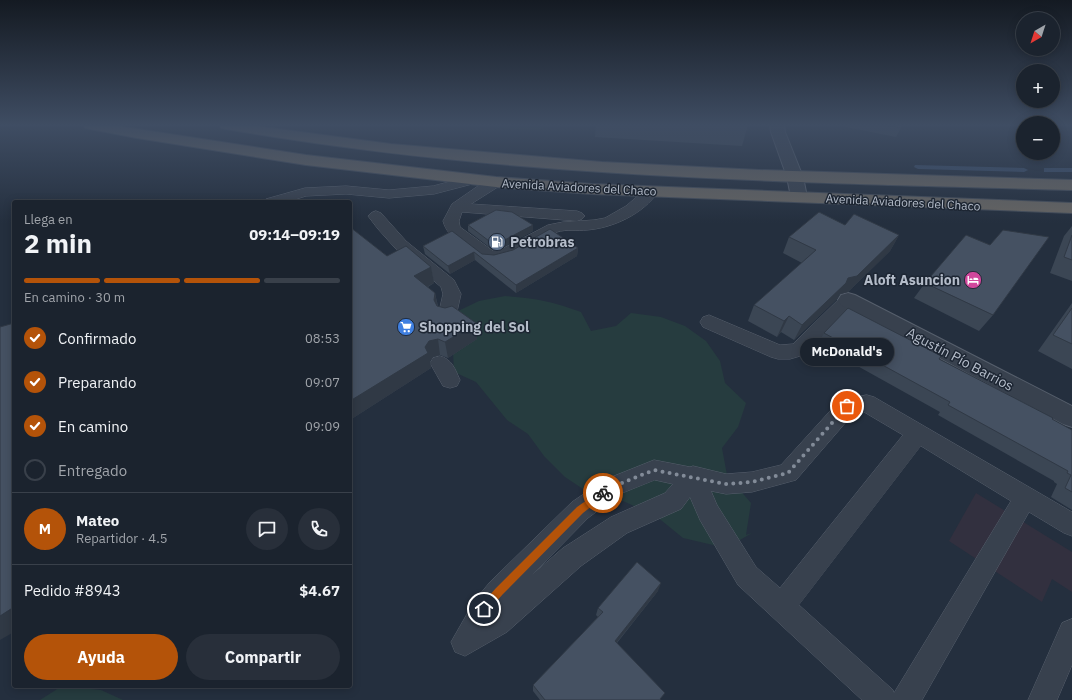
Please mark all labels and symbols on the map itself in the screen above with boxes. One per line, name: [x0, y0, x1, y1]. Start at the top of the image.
north arrow: [1016, 12, 1060, 56]
street label: Avenida Aviadores del Chaco: [501, 175, 657, 199]
street label: Avenida Aviadores del Chaco: [825, 190, 981, 214]
fuel station icon: Petrobras: [487, 232, 507, 252]
place label: Petrobras: [510, 233, 575, 251]
hotel icon: Aloft Asuncion: [963, 270, 983, 290]
place label: Aloft Asuncion: [864, 271, 960, 289]
supermarket icon: Shopping del Sol: [396, 317, 416, 337]
place label: Shopping del Sol: [419, 318, 529, 336]
street label: Agustín Pío Barrios: [903, 323, 1017, 395]
callout: McDonald's: [800, 338, 894, 366]
pin: [830, 389, 864, 423]
courier: [583, 473, 623, 513]
pin: [467, 592, 501, 626]

